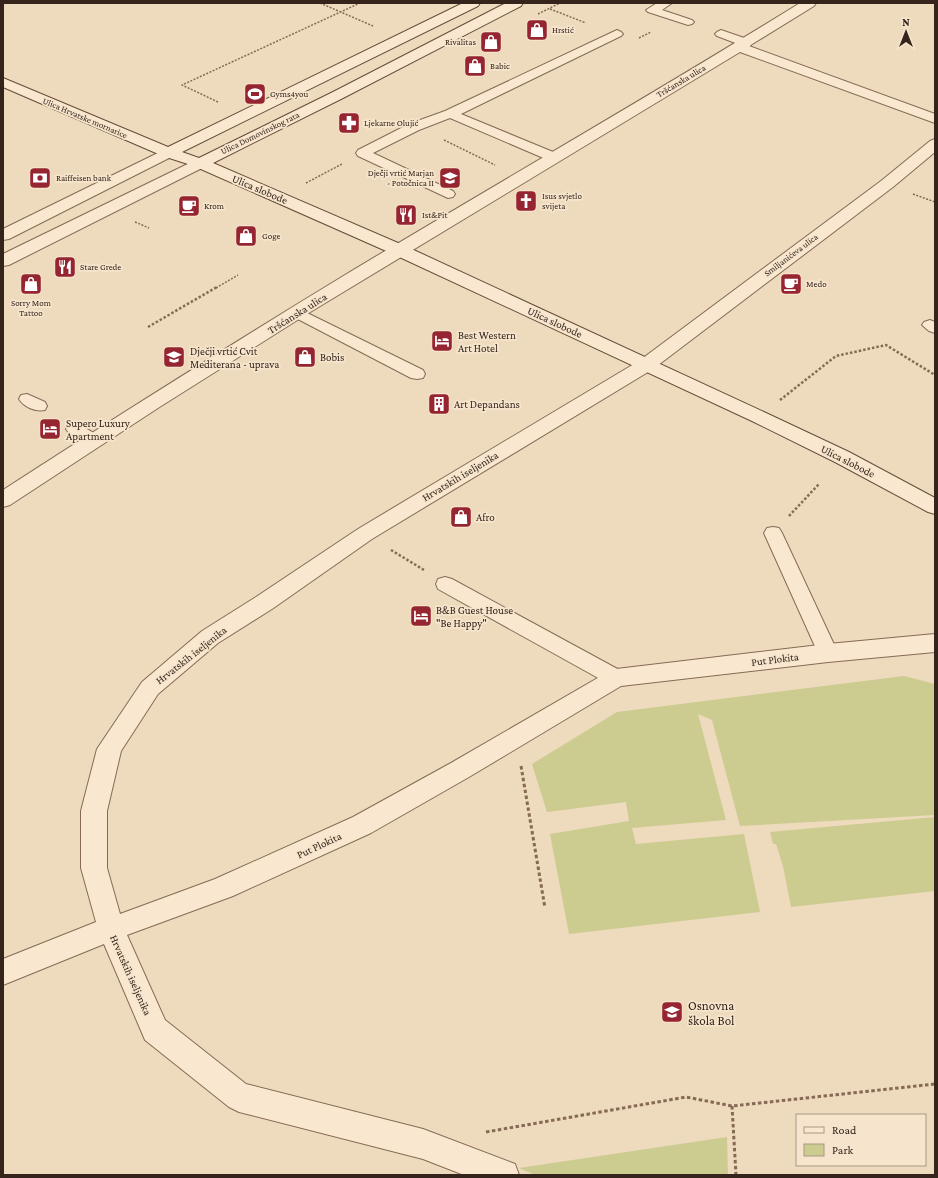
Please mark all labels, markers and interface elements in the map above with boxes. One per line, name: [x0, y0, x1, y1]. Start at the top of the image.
north arrow: [886, 12, 926, 52]
text: N: [902, 16, 910, 28]
shop icon: Hrstić: [524, 17, 550, 43]
place label: Hrstić: [552, 25, 574, 35]
shop icon: Rivalitas: [478, 29, 504, 55]
place label: Rivalitas: [445, 37, 476, 47]
shop icon: Babic: [462, 53, 488, 79]
place label: Babic: [490, 61, 510, 71]
street label: Tršćanska ulica: [655, 62, 707, 100]
sports icon: Gyms4you: [242, 81, 268, 107]
place label: Gyms4you: [270, 89, 309, 99]
street label: Ulica Hrvatske mornarice: [41, 96, 129, 140]
street label: Ulica Domovinskog rata: [219, 110, 301, 156]
pharmacy icon: Ljekarne Olujić: [336, 110, 362, 136]
place label: Ljekarne Olujić: [364, 118, 418, 129]
bank icon: Raiffeisen bank: [27, 165, 53, 191]
school or university icon: Dječji vrtić Marjan - Potočnica II: [437, 165, 463, 191]
place label: Dječji vrtić Marjan - Potočnica II: [368, 168, 434, 188]
street label: Ulica slobode: [230, 172, 290, 206]
place label: Raiffeisen bank: [56, 173, 112, 183]
church icon: Isus svjetlo svijeta: [513, 188, 539, 214]
place label: Isus svjetlo svijeta: [542, 191, 582, 212]
cafe icon: Krom: [176, 193, 202, 219]
place label: Krom: [204, 201, 224, 211]
restaurant icon: Ist&Pit: [393, 202, 419, 228]
place label: Ist&Pit: [422, 210, 448, 220]
shop icon: Goge: [233, 223, 259, 249]
place label: Goge: [262, 231, 280, 241]
street label: Smiljanićeva ulica: [762, 232, 820, 279]
restaurant icon: Stare Grede: [52, 254, 78, 280]
place label: Stare Grede: [80, 262, 121, 272]
shop icon: Sorry Mom Tattoo: [18, 271, 44, 297]
cafe icon: Medo: [778, 271, 804, 297]
place label: Medo: [806, 279, 827, 289]
street label: Tršćanska ulica: [265, 290, 329, 336]
place label: Sorry Mom Tattoo: [11, 298, 51, 318]
street label: Ulica slobode: [526, 304, 584, 340]
hotel icon: Best Western Art Hotel: [429, 328, 455, 354]
place label: Best Western Art Hotel: [458, 329, 516, 354]
school or university icon: Dječji vrtić Cvit Mediterana - uprava: [161, 344, 187, 370]
shop icon: Bobis: [292, 344, 318, 370]
place label: Dječji vrtić Cvit Mediterana - uprava: [190, 345, 279, 371]
place label: Bobis: [320, 351, 344, 363]
building icon: Art Depandans: [426, 391, 452, 417]
place label: Art Depandans: [454, 398, 520, 411]
hotel icon: Supero Luxury Apartment: [37, 416, 63, 442]
place label: Supero Luxury Apartment: [66, 417, 131, 443]
street label: Ulica slobode: [819, 442, 877, 480]
street label: Hrvatskih iseljenika: [420, 449, 501, 504]
shop icon: Afro: [448, 504, 474, 530]
place label: Afro: [476, 511, 495, 523]
hotel icon: B&B Guest House "Be Happy": [408, 603, 434, 629]
place label: B&B Guest House "Be Happy": [436, 604, 513, 630]
street label: Hrvatskih iseljenika: [153, 624, 229, 687]
street label: Put Plokita: [751, 650, 799, 668]
street label: Put Plokita: [295, 829, 343, 861]
street label: Hrvatskih iseljenika: [107, 933, 154, 1017]
place label: Osnovna škola Bol: [688, 998, 735, 1028]
school or university icon: Osnovna škola Bol: [659, 999, 685, 1025]
legend: [796, 1114, 926, 1166]
text: Road: [832, 1123, 857, 1137]
text: Park: [832, 1143, 854, 1157]

